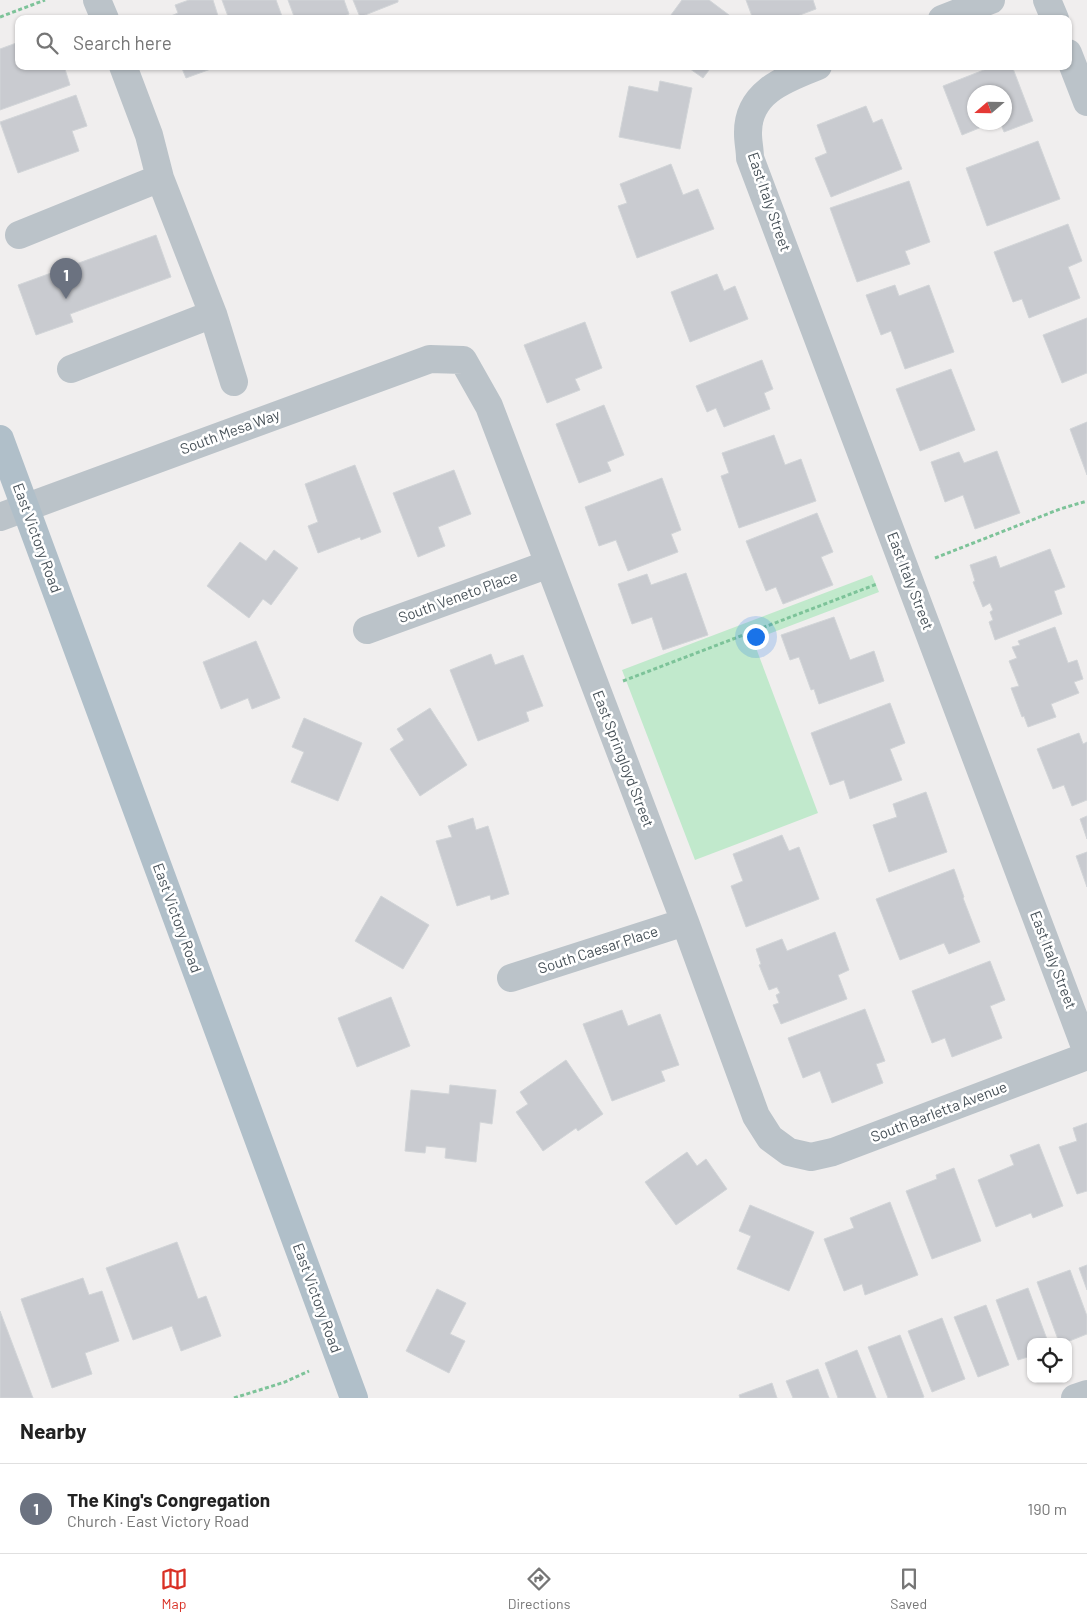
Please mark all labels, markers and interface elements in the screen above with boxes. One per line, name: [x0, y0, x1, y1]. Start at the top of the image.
search box: [15, 15, 1072, 70]
icon: search: [33, 29, 61, 57]
text: Search here: [73, 31, 172, 54]
north arrow: [967, 85, 1012, 130]
street label: East Italy Street: [745, 150, 795, 254]
pin: 1: [50, 258, 82, 299]
street label: South Mesa Way: [177, 405, 282, 457]
street label: East Victory Road: [10, 480, 66, 595]
street label: East Italy Street: [884, 529, 938, 632]
street label: South Veneto Place: [396, 566, 520, 626]
your location: [743, 624, 769, 650]
street label: East Springloyd Street: [590, 688, 658, 830]
street label: East Victory Road: [150, 860, 206, 975]
street label: East Italy Street: [1027, 908, 1081, 1011]
street label: South Caesar Place: [535, 921, 660, 977]
street label: South Barletta Avenue: [868, 1077, 1009, 1145]
street label: East Victory Road: [290, 1240, 346, 1355]
map controls: [1027, 1338, 1072, 1383]
button: locate: [1027, 1338, 1072, 1383]
text: Nearby: [20, 1418, 86, 1443]
text: The King's Congregation: [67, 1488, 270, 1511]
text: 1: [33, 1499, 39, 1518]
text: 190 m: [1028, 1499, 1067, 1518]
text: Church · East Victory Road: [67, 1511, 249, 1530]
tab: Map: [160, 1565, 188, 1612]
tab: Directions: [508, 1565, 570, 1612]
tab: Saved: [890, 1565, 927, 1612]

